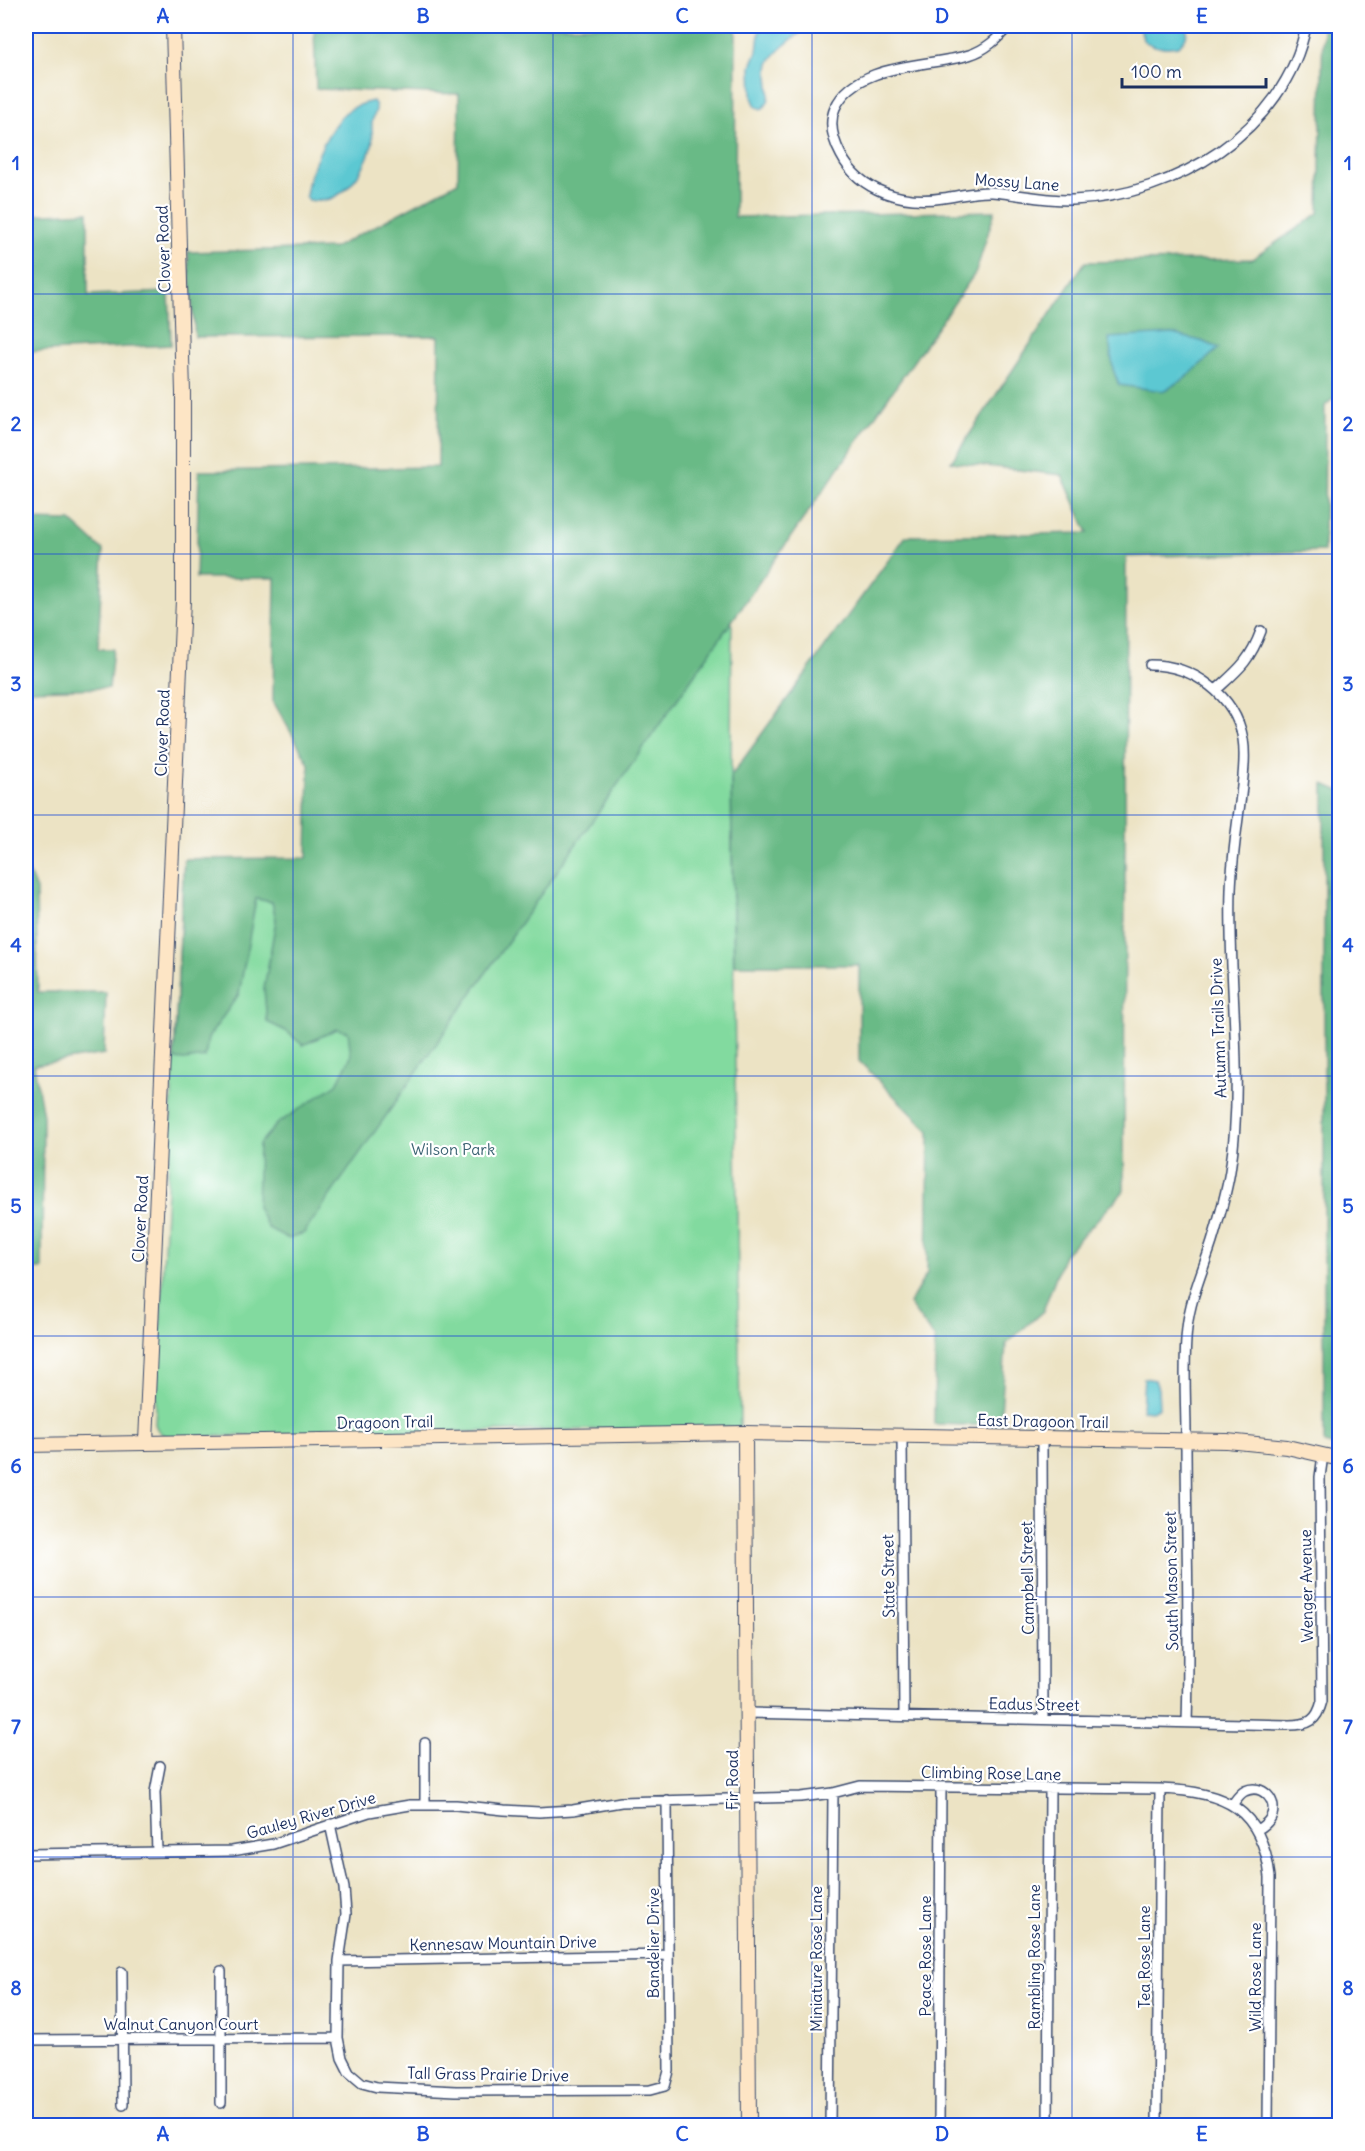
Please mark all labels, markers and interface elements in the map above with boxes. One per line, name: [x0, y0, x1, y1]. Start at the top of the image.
text: A: [157, 3, 170, 28]
text: B: [416, 3, 430, 28]
text: C: [675, 3, 689, 28]
text: D: [935, 3, 949, 28]
text: E: [1196, 3, 1208, 28]
scale bar: [1122, 51, 1266, 89]
text: 100 m: [1131, 60, 1182, 83]
text: 1: [12, 150, 20, 175]
text: 1: [1344, 150, 1352, 175]
street label: Mossy Lane: [974, 169, 1060, 195]
street label: Clover Road: [151, 205, 175, 293]
text: 2: [11, 411, 22, 436]
text: 2: [1343, 411, 1354, 436]
text: 3: [10, 671, 22, 696]
text: 3: [1342, 671, 1354, 696]
street label: Clover Road: [150, 689, 174, 777]
text: 4: [10, 932, 22, 957]
text: 4: [1342, 932, 1354, 957]
street label: Autumn Trails Drive: [1206, 958, 1230, 1098]
park label: Wilson Park: [411, 1139, 495, 1159]
street label: Clover Road: [128, 1175, 152, 1263]
text: 5: [10, 1193, 22, 1218]
text: 5: [1342, 1193, 1354, 1218]
street label: East Dragoon Trail: [977, 1410, 1109, 1432]
street label: Dragoon Trail: [336, 1411, 434, 1433]
text: 6: [10, 1453, 22, 1478]
text: 6: [1342, 1453, 1354, 1478]
street label: South Mason Street: [1160, 1510, 1182, 1651]
street label: Campbell Street: [1016, 1520, 1038, 1635]
street label: Wenger Avenue: [1295, 1529, 1317, 1643]
street label: State Street: [877, 1533, 899, 1618]
street label: Eadus Street: [988, 1693, 1080, 1715]
text: 7: [11, 1714, 21, 1739]
text: 7: [1343, 1714, 1353, 1739]
street label: Fir Road: [722, 1750, 742, 1810]
street label: Climbing Rose Lane: [921, 1762, 1061, 1784]
street label: Gauley River Drive: [244, 1787, 378, 1843]
street label: Rambling Rose Lane: [1024, 1884, 1044, 2030]
street label: Miniature Rose Lane: [806, 1886, 826, 2032]
street label: Bandelier Drive: [643, 1888, 663, 1998]
street label: Peace Rose Lane: [915, 1895, 935, 2017]
street label: Tea Rose Lane: [1134, 1905, 1154, 2009]
street label: Wild Rose Lane: [1245, 1922, 1265, 2032]
street label: Kennesaw Mountain Drive: [409, 1931, 597, 1955]
text: 8: [10, 1975, 22, 2000]
text: 8: [1342, 1975, 1354, 2000]
street label: Walnut Canyon Court: [104, 2014, 259, 2034]
street label: Tall Grass Prairie Drive: [407, 2063, 569, 2085]
text: A: [157, 2121, 170, 2146]
text: B: [416, 2121, 430, 2146]
text: C: [675, 2121, 689, 2146]
text: D: [935, 2121, 949, 2146]
text: E: [1196, 2121, 1208, 2146]

